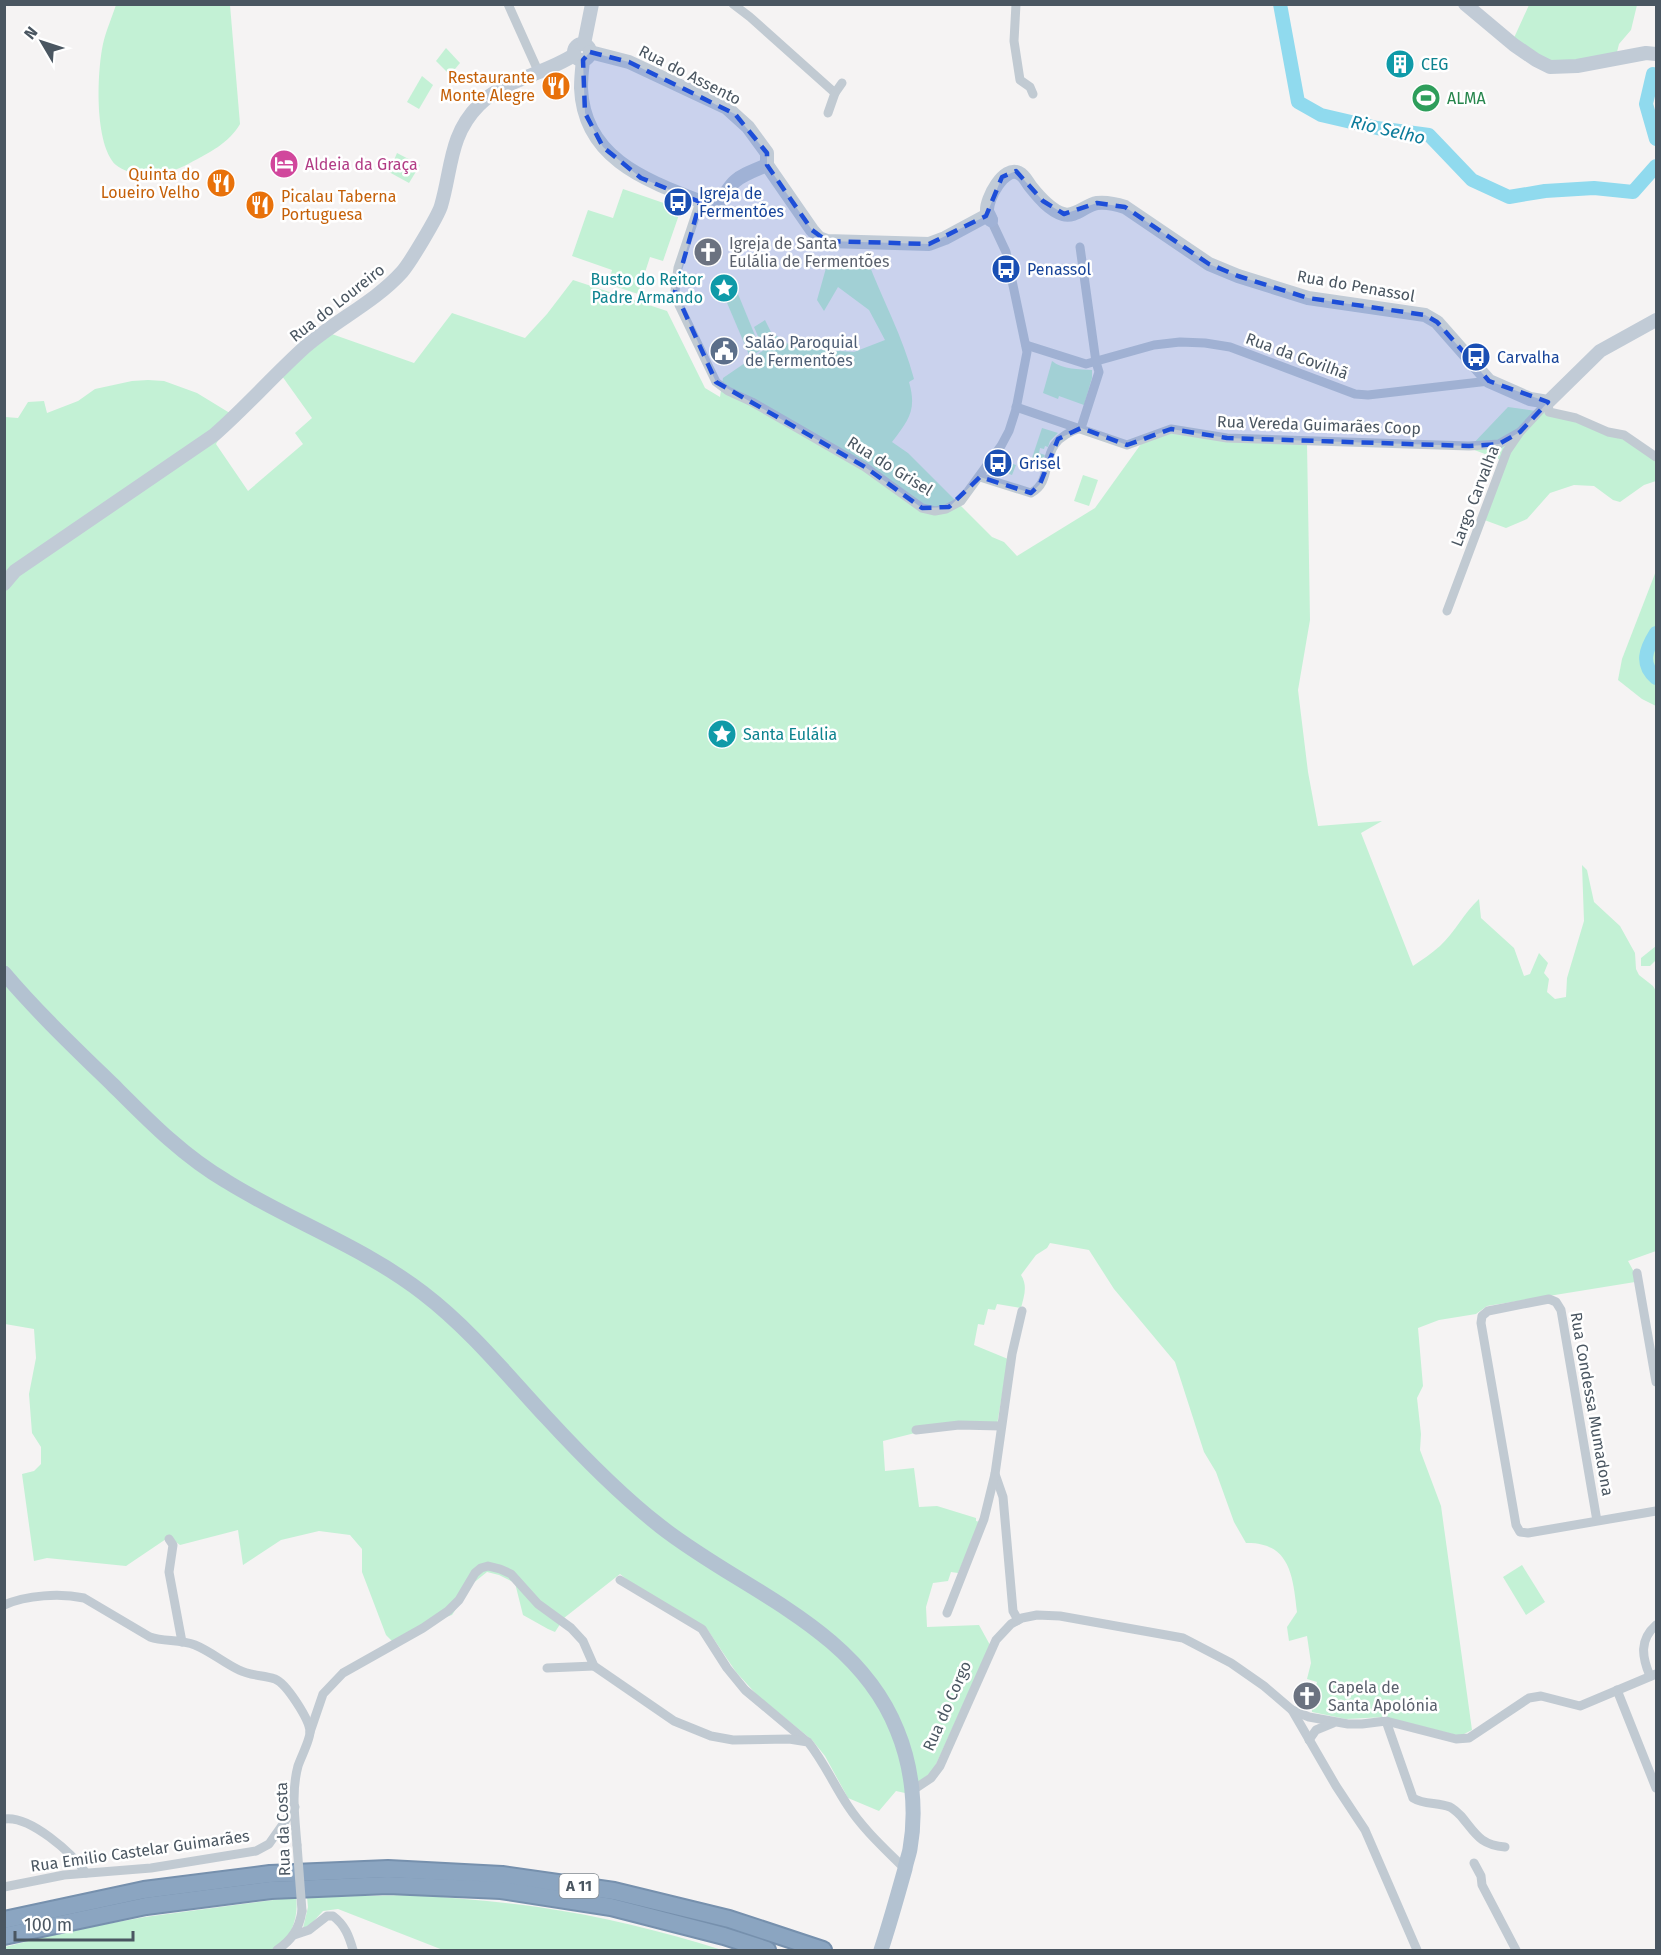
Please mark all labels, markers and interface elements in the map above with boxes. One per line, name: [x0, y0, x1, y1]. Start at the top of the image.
north arrow: [12, 12, 72, 72]
text: N: [20, 23, 41, 43]
street label: Rua do Assento: [636, 41, 744, 109]
building icon: CEG: [1384, 48, 1416, 80]
place label: CEG: [1421, 55, 1448, 74]
place label: Restaurante Monte Alegre: [440, 68, 535, 105]
restaurant icon: Restaurante Monte Alegre: [540, 70, 572, 102]
sports icon: ALMA: [1410, 82, 1442, 114]
place label: ALMA: [1447, 89, 1486, 108]
water label: Rio Selho: [1349, 111, 1427, 149]
hotel icon: Aldeia da Graça: [268, 148, 300, 180]
place label: Aldeia da Graça: [305, 155, 418, 175]
place label: Quinta do Loueiro Velho: [101, 165, 200, 202]
restaurant icon: Quinta do Loueiro Velho: [205, 167, 237, 199]
place label: Igreja de Fermentões: [699, 184, 784, 221]
bus stop icon: Igreja de Fermentões: [662, 186, 694, 218]
place label: Picalau Taberna Portuguesa: [281, 187, 396, 224]
restaurant icon: Picalau Taberna Portuguesa: [244, 189, 276, 221]
place label: Igreja de Santa Eulália de Fermentões: [729, 234, 890, 271]
church icon: Igreja de Santa Eulália de Fermentões: [692, 236, 724, 268]
bus stop icon: Penassol: [990, 253, 1022, 285]
street label: Rua do Loureiro: [286, 260, 388, 346]
place label: Penassol: [1027, 260, 1092, 279]
street label: Rua do Penassol: [1296, 266, 1417, 306]
place label: Busto do Reitor Padre Armando: [590, 270, 704, 307]
place icon: Busto do Reitor Padre Armando: [708, 272, 740, 304]
street label: Rua da Covilhã: [1243, 329, 1351, 383]
place label: Salão Paroquial de Fermentões: [745, 333, 858, 370]
public building icon: Salão Paroquial de Fermentões: [708, 335, 740, 367]
bus stop icon: Carvalha: [1460, 341, 1492, 373]
place label: Carvalha: [1497, 348, 1560, 367]
street label: Rua Vereda Guimarães Coop: [1217, 412, 1421, 438]
street label: Rua do Grisel: [844, 432, 936, 500]
street label: Largo Carvalha: [1447, 443, 1503, 549]
bus stop icon: Grisel: [982, 447, 1014, 479]
place label: Grisel: [1019, 454, 1061, 473]
place icon: Santa Eulália: [706, 718, 738, 750]
place label: Santa Eulália: [743, 725, 837, 744]
street label: Rua Condessa Mumadona: [1566, 1311, 1618, 1497]
street label: Rua do Corgo: [919, 1658, 975, 1754]
place label: Capela de Santa Apolónia: [1328, 1678, 1438, 1715]
church icon: Capela de Santa Apolónia: [1291, 1680, 1323, 1712]
street label: Rua da Costa: [272, 1782, 294, 1876]
street label: Rua Emilio Castelar Guimarães: [29, 1826, 251, 1876]
road number: A 11: [560, 1874, 598, 1898]
scale bar: [15, 1904, 134, 1942]
text: 100 m: [24, 1914, 72, 1936]

